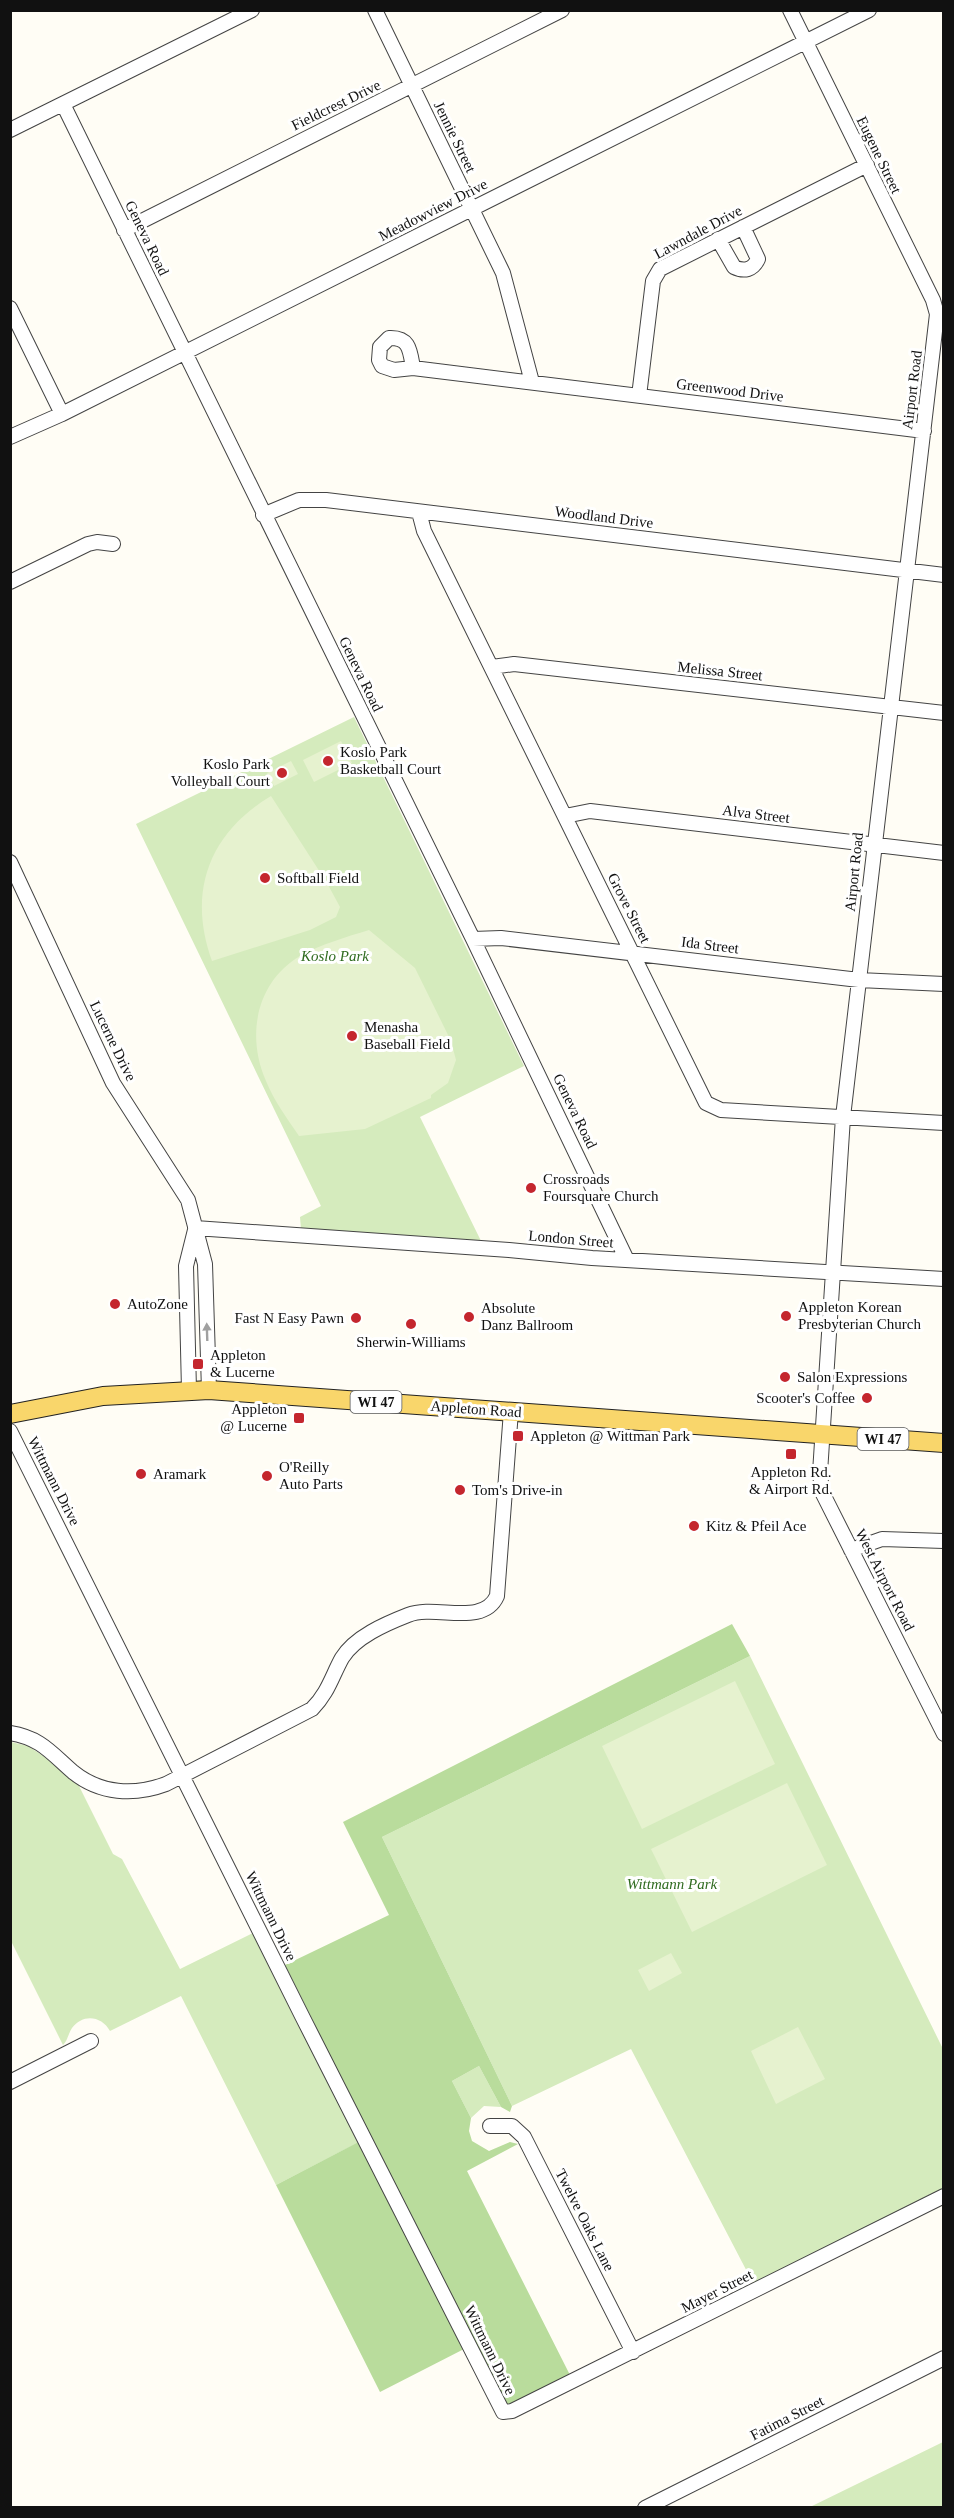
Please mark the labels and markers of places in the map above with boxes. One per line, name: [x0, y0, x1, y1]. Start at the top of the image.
place label: Koslo Park Basketball Court: [340, 744, 442, 777]
marker: Koslo Park Basketball Court: [321, 754, 335, 768]
place label: Koslo Park Volleyball Court: [171, 756, 271, 789]
marker: Koslo Park Volleyball Court: [275, 766, 289, 780]
place label: Softball Field: [277, 870, 360, 886]
marker: Softball Field: [258, 871, 272, 885]
place label: Menasha Baseball Field: [364, 1019, 451, 1052]
marker: Menasha Baseball Field: [345, 1029, 359, 1043]
place label: Crossroads Foursquare Church: [543, 1171, 659, 1204]
marker: Crossroads Foursquare Church: [524, 1181, 538, 1195]
place label: AutoZone: [127, 1296, 188, 1312]
marker: AutoZone: [108, 1297, 122, 1311]
place label: Appleton Korean Presbyterian Church: [798, 1299, 921, 1332]
place label: Absolute Danz Ballroom: [481, 1300, 573, 1333]
marker: Appleton Korean Presbyterian Church: [779, 1309, 793, 1323]
place label: Fast N Easy Pawn: [234, 1310, 344, 1326]
marker: Absolute Danz Ballroom: [462, 1310, 476, 1324]
marker: Fast N Easy Pawn: [349, 1311, 363, 1325]
marker: Sherwin-Williams: [404, 1317, 418, 1331]
place label: Sherwin-Williams: [356, 1334, 466, 1350]
place label: Appleton & Lucerne: [210, 1347, 275, 1380]
marker: Appleton & Lucerne: [191, 1357, 205, 1371]
place label: Salon Expressions: [797, 1369, 908, 1385]
marker: Salon Expressions: [778, 1370, 792, 1384]
place label: Scooter's Coffee: [756, 1390, 855, 1406]
marker: Scooter's Coffee: [860, 1391, 874, 1405]
place label: Appleton @ Lucerne: [220, 1401, 287, 1434]
marker: Appleton @ Lucerne: [292, 1411, 306, 1425]
place label: Appleton @ Wittman Park: [530, 1428, 690, 1444]
marker: Appleton @ Wittman Park: [511, 1429, 525, 1443]
marker: Appleton Rd. & Airport Rd.: [784, 1447, 798, 1461]
place label: O'Reilly Auto Parts: [279, 1459, 343, 1492]
place label: Appleton Rd. & Airport Rd.: [749, 1464, 833, 1497]
place label: Aramark: [153, 1466, 207, 1482]
marker: Aramark: [134, 1467, 148, 1481]
marker: O'Reilly Auto Parts: [260, 1469, 274, 1483]
place label: Tom's Drive-in: [472, 1482, 563, 1498]
marker: Tom's Drive-in: [453, 1483, 467, 1497]
place label: Kitz & Pfeil Ace: [706, 1518, 807, 1534]
marker: Kitz & Pfeil Ace: [687, 1519, 701, 1533]

